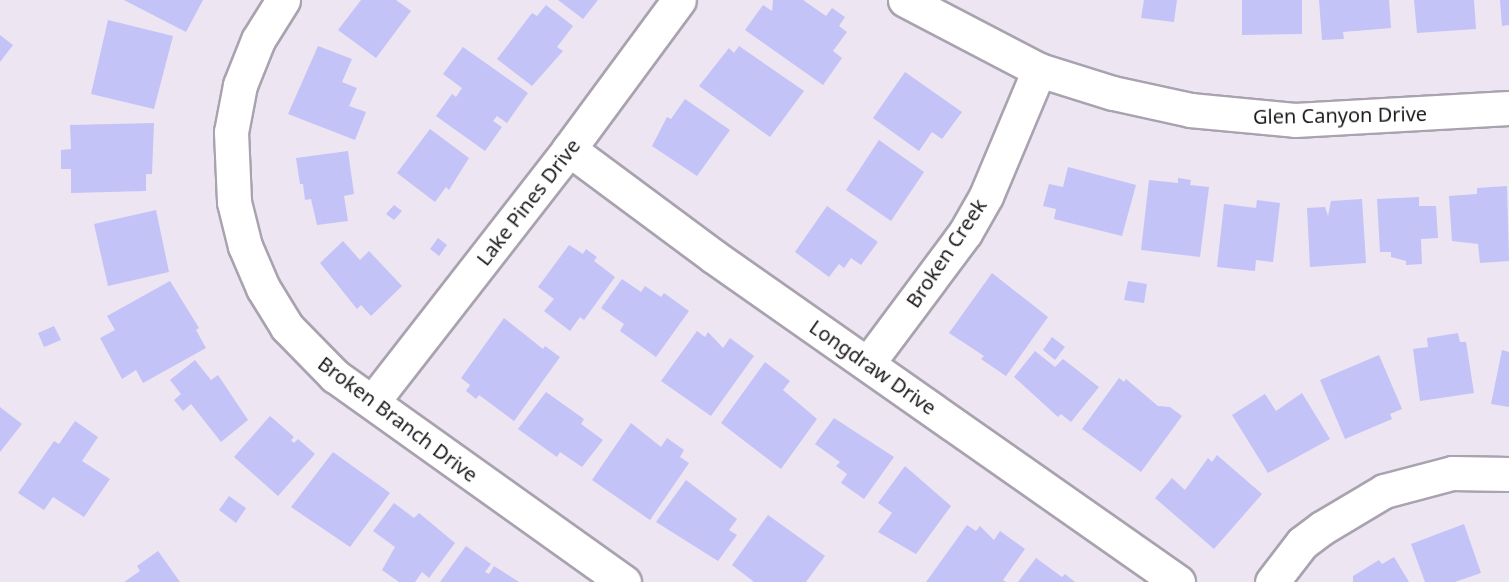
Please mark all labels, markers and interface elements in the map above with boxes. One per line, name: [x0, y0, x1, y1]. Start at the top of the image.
street label: Glen Canyon Drive: [1253, 101, 1427, 129]
street label: Lake Pines Drive: [471, 134, 585, 270]
street label: Broken Creek: [901, 194, 991, 312]
street label: Longdraw Drive: [805, 314, 941, 420]
street label: Broken Branch Drive: [313, 351, 483, 487]

